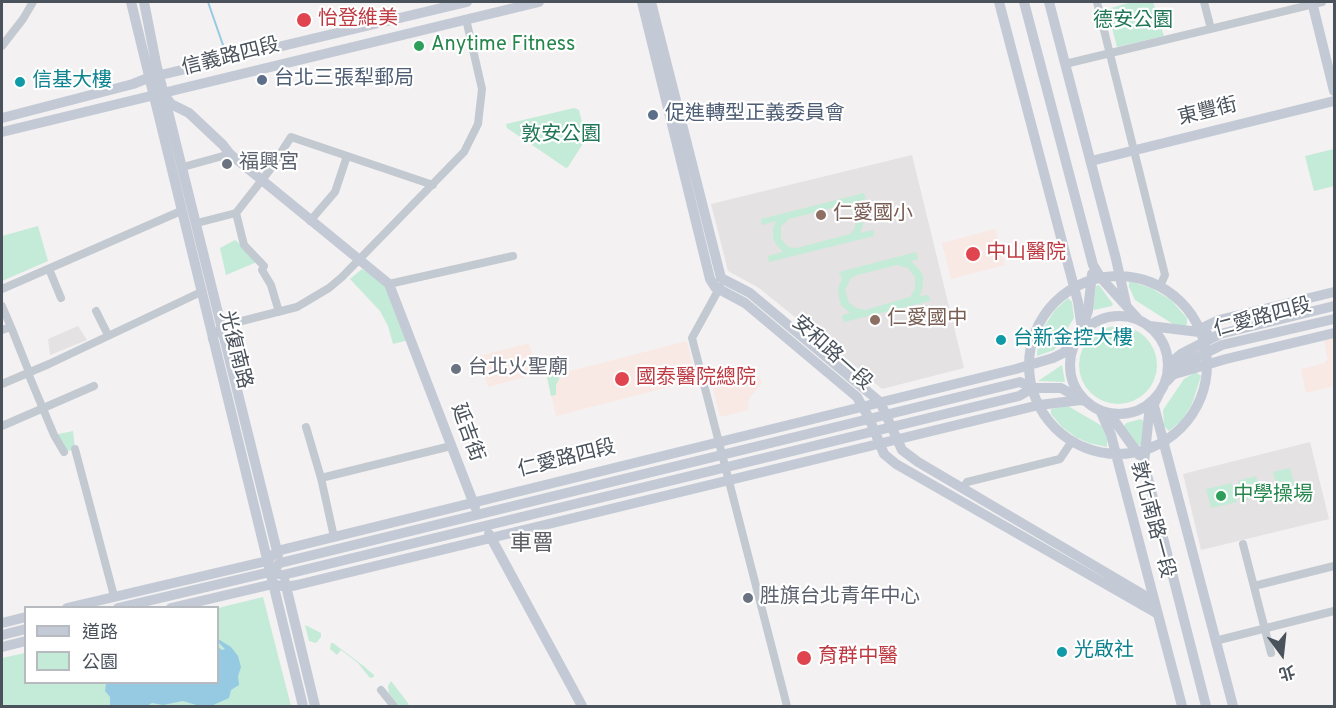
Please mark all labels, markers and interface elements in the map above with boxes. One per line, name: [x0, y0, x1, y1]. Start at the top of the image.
place label: 怡登維美: [318, 8, 398, 32]
park label: 德安公園: [1093, 10, 1173, 34]
marker: 怡登維美: [295, 11, 313, 29]
street label: 信義路四段: [180, 34, 282, 82]
place label: Anytime Fitness: [431, 34, 575, 58]
marker: Anytime Fitness: [412, 39, 426, 53]
place label: 台北三張犁郵局: [274, 68, 414, 92]
place label: 信基大樓: [32, 70, 112, 94]
marker: 台北三張犁郵局: [255, 73, 269, 87]
marker: 信基大樓: [13, 75, 27, 89]
street label: 東豐街: [1176, 94, 1240, 132]
place label: 促進轉型正義委員會: [665, 103, 845, 127]
marker: 促進轉型正義委員會: [646, 108, 660, 122]
park label: 敦安公園: [521, 124, 601, 148]
place label: 福興宮: [239, 152, 299, 176]
marker: 福興宮: [220, 157, 234, 171]
place label: 仁愛國小: [833, 203, 913, 227]
marker: 仁愛國小: [814, 208, 828, 222]
place label: 中山醫院: [986, 242, 1066, 266]
marker: 中山醫院: [964, 245, 982, 263]
street label: 仁愛路四段: [1212, 294, 1314, 344]
street label: 光復南路: [213, 308, 255, 392]
place label: 仁愛國中: [887, 308, 967, 332]
street label: 安和路一段: [786, 312, 876, 396]
marker: 仁愛國中: [868, 313, 882, 327]
place label: 台新金控大樓: [1013, 328, 1133, 352]
marker: 台新金控大樓: [994, 333, 1008, 347]
place label: 台北火聖廟: [468, 357, 568, 381]
marker: 台北火聖廟: [449, 362, 463, 376]
place label: 國泰醫院總院: [636, 367, 756, 391]
marker: 國泰醫院總院: [613, 370, 631, 388]
street label: 延吉街: [444, 401, 488, 465]
street label: 仁愛路四段: [516, 436, 618, 484]
street label: 敦化南路一段: [1124, 459, 1178, 581]
place label: 中學操場: [1233, 484, 1313, 508]
marker: 中學操場: [1214, 489, 1228, 503]
district label: 車罾: [510, 533, 554, 559]
place label: 胜旗台北青年中心: [760, 586, 920, 610]
marker: 胜旗台北青年中心: [741, 591, 755, 605]
legend: [24, 606, 219, 684]
text: 道路: [82, 622, 118, 645]
north arrow: [1252, 624, 1312, 684]
place label: 光啟社: [1074, 640, 1134, 664]
marker: 光啟社: [1055, 645, 1069, 659]
place label: 育群中醫: [818, 646, 898, 670]
marker: 育群中醫: [795, 649, 813, 667]
text: 公園: [82, 652, 118, 675]
text: 北: [1276, 660, 1297, 683]

